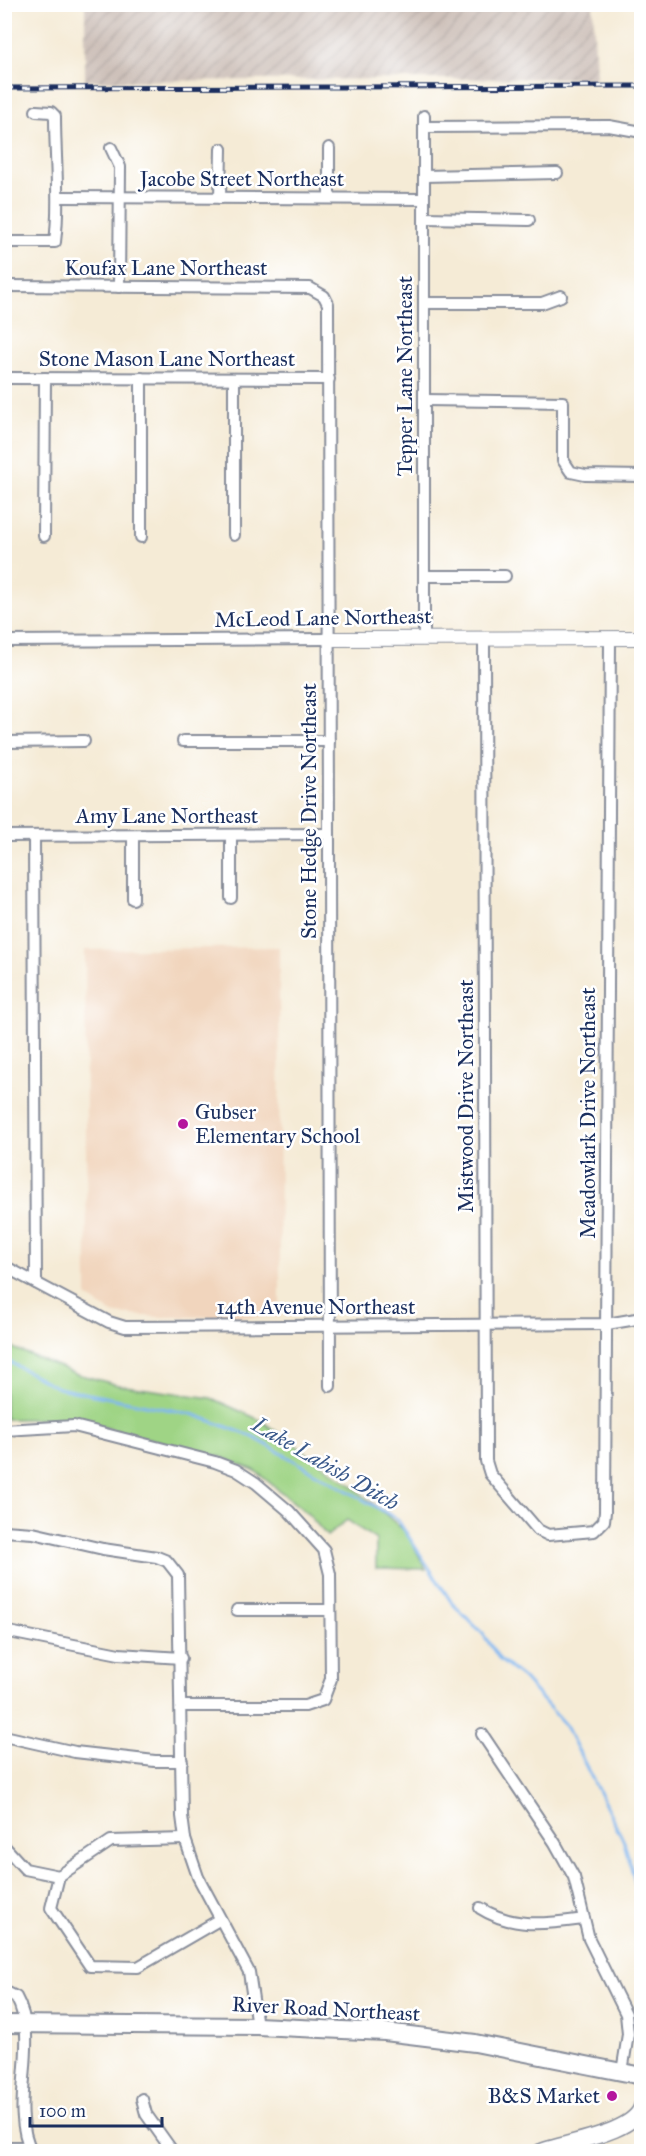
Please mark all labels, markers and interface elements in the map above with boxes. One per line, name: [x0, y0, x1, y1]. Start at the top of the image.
street label: Jacobe Street Northeast: [138, 166, 345, 192]
street label: Koufax Lane Northeast: [64, 255, 268, 281]
street label: Tepper Lane Northeast: [392, 275, 418, 476]
street label: Stone Mason Lane Northeast: [39, 346, 296, 372]
street label: McLeod Lane Northeast: [214, 603, 432, 633]
street label: Stone Hedge Drive Northeast: [296, 682, 322, 939]
street label: Amy Lane Northeast: [75, 803, 259, 829]
street label: Mistwood Drive Northeast: [453, 979, 479, 1213]
street label: Meadowlark Drive Northeast: [575, 987, 601, 1239]
place label: Gubser Elementary School: [195, 1099, 360, 1149]
marker: Gubser Elementary School: [176, 1117, 190, 1131]
street label: 14th Avenue Northeast: [217, 1294, 416, 1320]
water label: Lake Labish Ditch: [247, 1410, 404, 1516]
street label: River Road Northeast: [231, 1991, 421, 2027]
place label: B&S Market: [488, 2083, 601, 2109]
marker: B&S Market: [605, 2089, 619, 2103]
scale bar: [30, 2090, 162, 2128]
text: 100 m: [39, 2100, 86, 2122]

